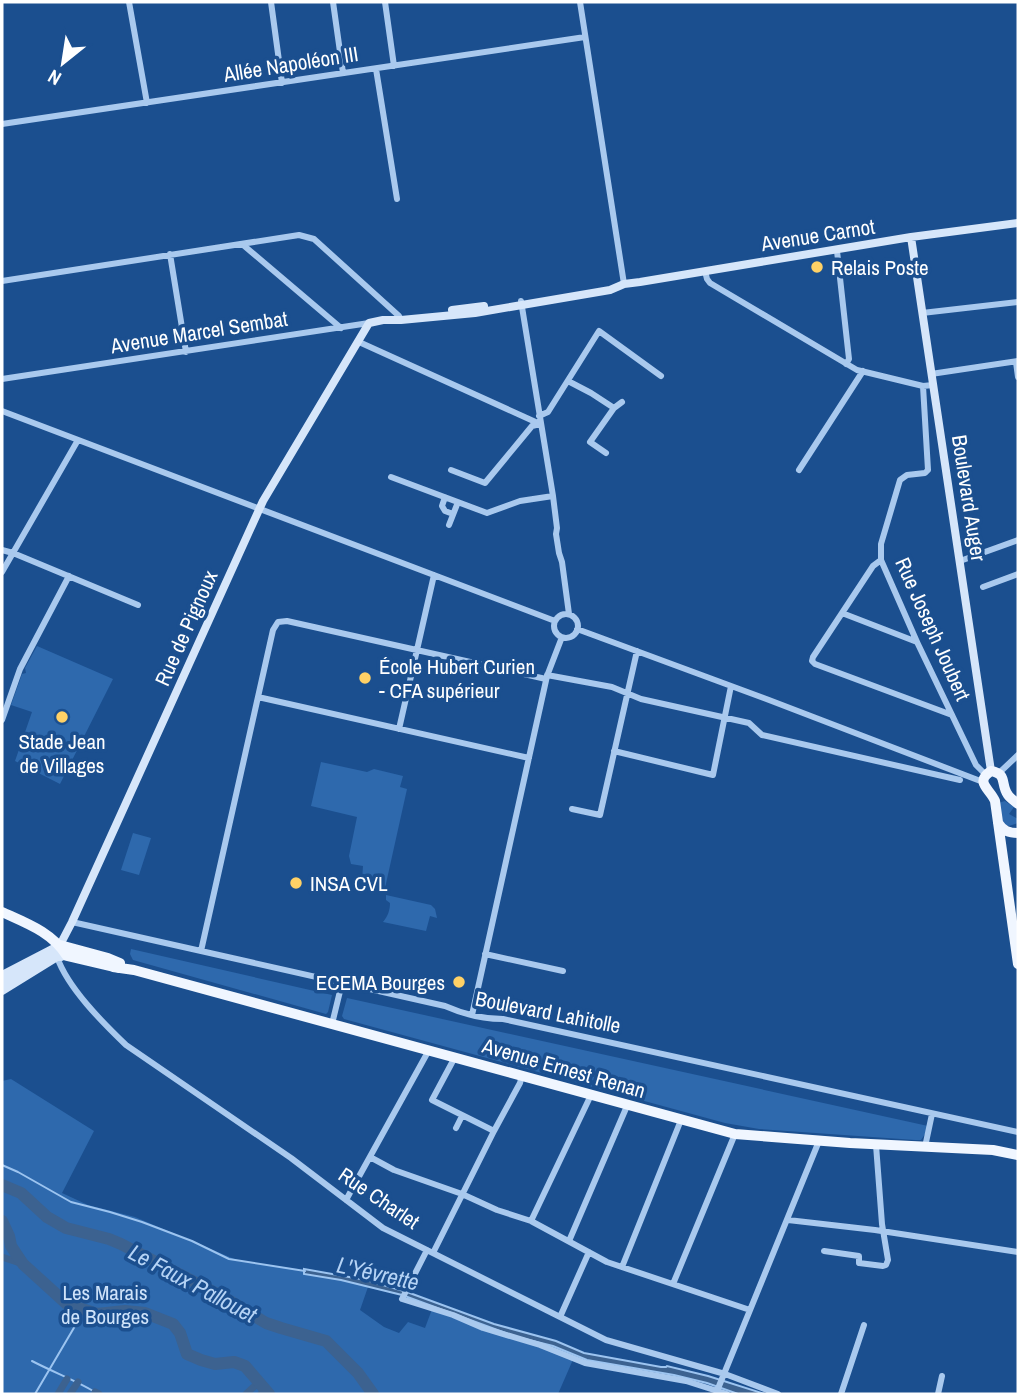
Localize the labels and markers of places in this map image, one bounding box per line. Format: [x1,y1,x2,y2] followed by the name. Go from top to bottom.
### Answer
[831,253,929,282] place label: Relais Poste
[809,259,825,275] marker: Relais Poste
[379,652,535,705] place label: École Hubert Curien - CFA supérieur
[357,670,373,686] marker: École Hubert Curien - CFA supérieur
[54,709,70,725] marker: Stade Jean de Villages
[18,727,106,780] place label: Stade Jean de Villages
[310,869,388,898] place label: INSA CVL
[288,875,304,891] marker: INSA CVL
[316,968,445,997] place label: ECEMA Bourges
[451,974,467,990] marker: ECEMA Bourges

